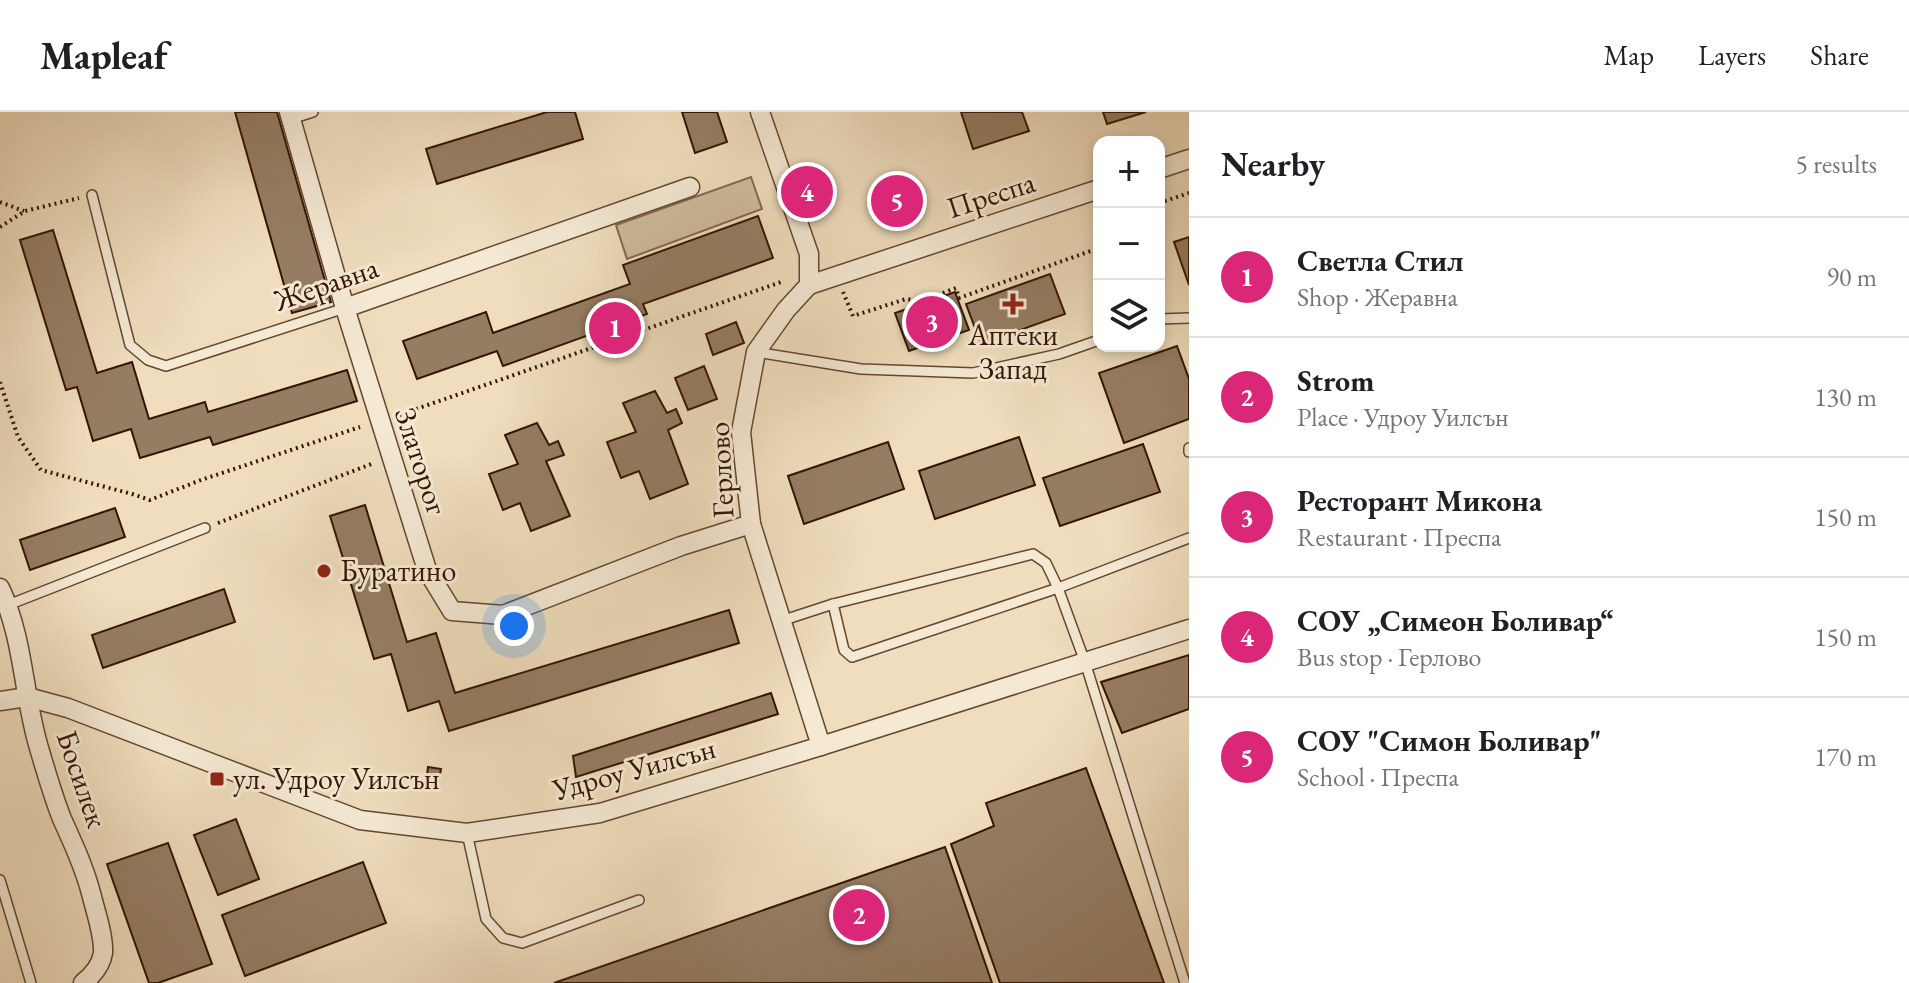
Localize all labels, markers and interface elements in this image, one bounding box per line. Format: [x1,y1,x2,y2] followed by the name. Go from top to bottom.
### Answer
[40,31,167,80] text: Mapleaf
[1604,37,1654,73] text: Map
[1698,37,1766,73] text: Layers
[1810,37,1869,73] text: Share
[1093,136,1165,352] map controls
[1093,136,1165,208] button: +
[1221,142,1325,186] text: Nearby
[1796,147,1877,181] text: 5 results
[781,162,833,222] pin: 4
[942,162,1040,227] street label: Преспа
[871,171,923,231] pin: 5
[1093,208,1165,280] button: −
[1297,241,1464,280] text: Светла Стил
[268,248,383,320] street label: Жеравна
[1240,260,1254,294] text: 1
[1827,260,1877,294] text: 90 m
[1093,280,1165,352] button: layers
[1297,280,1458,314] text: Shop · Жеравна
[906,292,958,352] pin: 3
[1004,295,1022,313] marker: Аптеки Запад
[589,298,641,358] pin: 1
[967,315,1058,388] place label: Аптеки Запад
[1297,361,1374,400] text: Strom
[1240,380,1254,414] text: 2
[1814,380,1877,414] text: 130 m
[1297,400,1508,434] text: Place · Удроу Уилсън
[386,403,457,519] street label: Златорог
[699,421,742,519] street label: Герлово
[1297,481,1542,520] text: Ресторант Микона
[1240,500,1254,534] text: 3
[1814,500,1877,534] text: 150 m
[1297,520,1501,554] text: Restaurant · Преспа
[340,551,456,590] place label: Буратино
[315,562,333,580] marker: Буратино
[1297,601,1614,640] text: СОУ „Симеон Боливар“
[494,606,534,646] your location
[1240,620,1254,654] text: 4
[1814,620,1877,654] text: 150 m
[1297,640,1481,674] text: Bus stop · Герлово
[1297,721,1601,760] text: СОУ "Симон Боливар"
[48,725,117,833] street label: Босилек
[547,728,720,809] street label: Удроу Уилсън
[1240,740,1254,774] text: 5
[1814,740,1877,774] text: 170 m
[233,759,440,798] place label: ул. Удроу Уилсън
[1297,760,1459,794] text: School · Преспа
[208,770,226,788] marker: ул. Удроу Уилсън
[833,885,885,945] pin: 2

